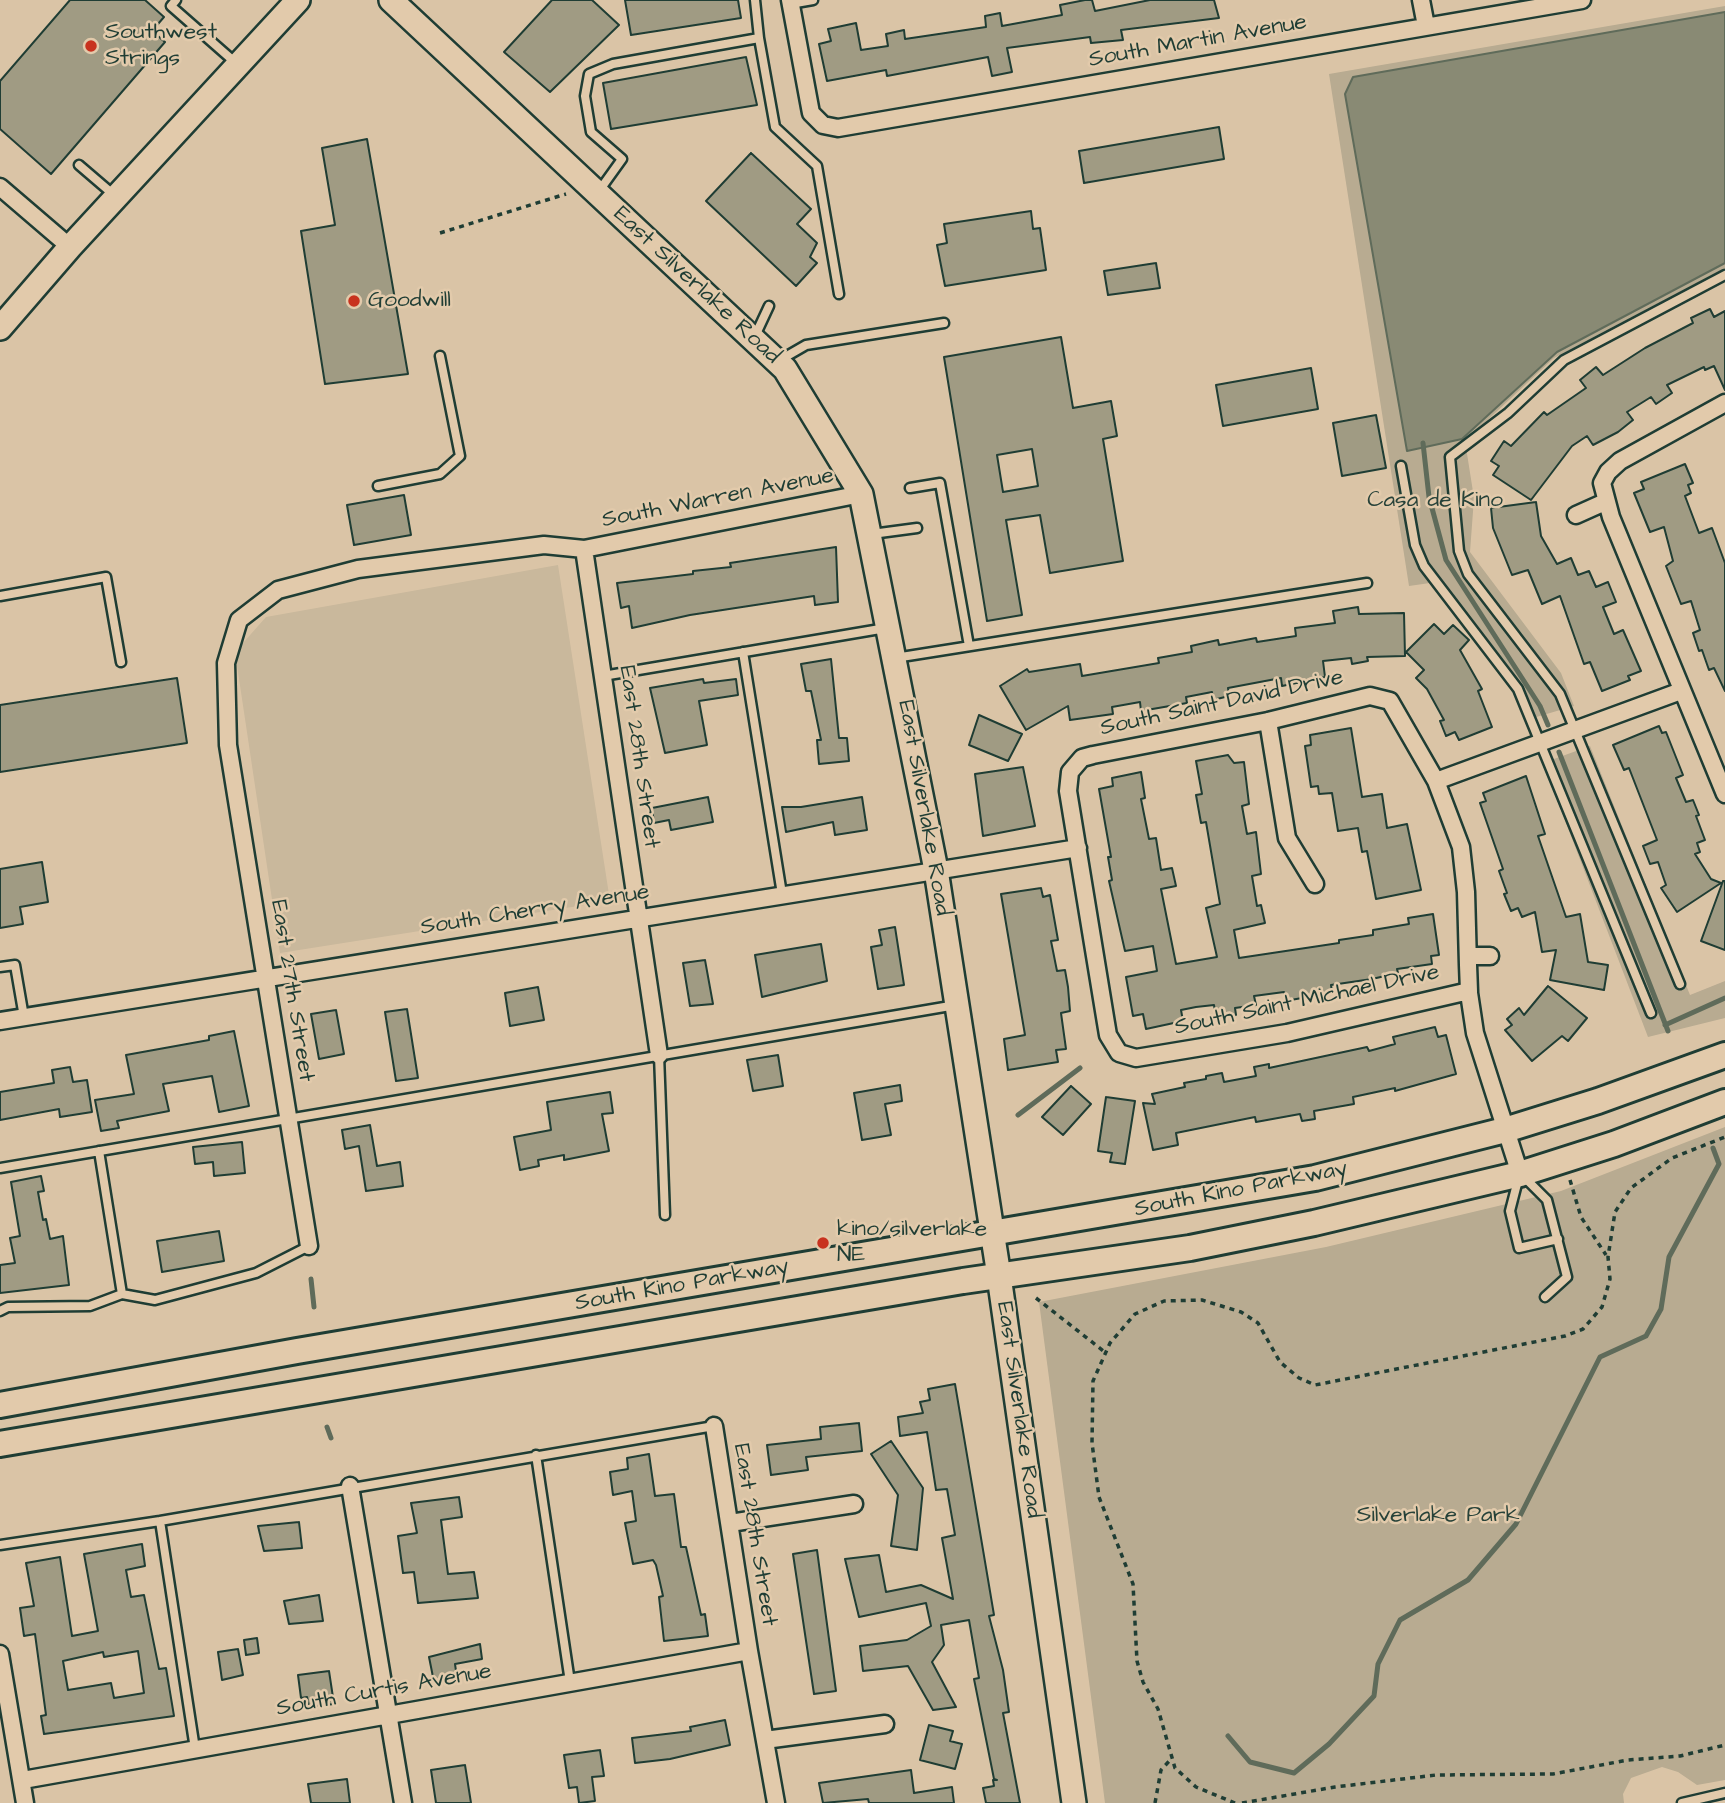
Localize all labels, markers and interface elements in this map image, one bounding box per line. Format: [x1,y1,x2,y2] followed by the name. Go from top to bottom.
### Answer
[1087,9,1309,75] street label: South Martin Avenue
[105,19,217,73] place label: Southwest Strings
[83,38,99,54] marker: Southwest Strings
[607,201,785,371] street label: East Silverlake Road
[368,287,451,315] place label: Goodwill
[346,293,362,309] marker: Goodwill
[600,463,836,535] street label: South Warren Avenue
[1367,487,1503,515] park label: Casa de Kino
[612,664,664,850] street label: East 28th Street
[1098,665,1346,743] street label: South Saint David Drive
[890,698,956,918] street label: East Silverlake Road
[419,879,651,943] street label: South Cherry Avenue
[263,898,319,1084] street label: East 27th Street
[1172,959,1442,1043] street label: South Saint Michael Drive
[1132,1156,1350,1224] street label: South Kino Parkway
[837,1216,987,1270] place label: kino/silverlake NE
[815,1235,831,1251] marker: kino/silverlake NE
[573,1254,791,1318] street label: South Kino Parkway
[989,1300,1047,1520] street label: East Silverlake Road
[726,1442,782,1628] street label: East 28th Street
[1356,1502,1520,1530] park label: Silverlake Park
[274,1658,494,1724] street label: South Curtis Avenue

